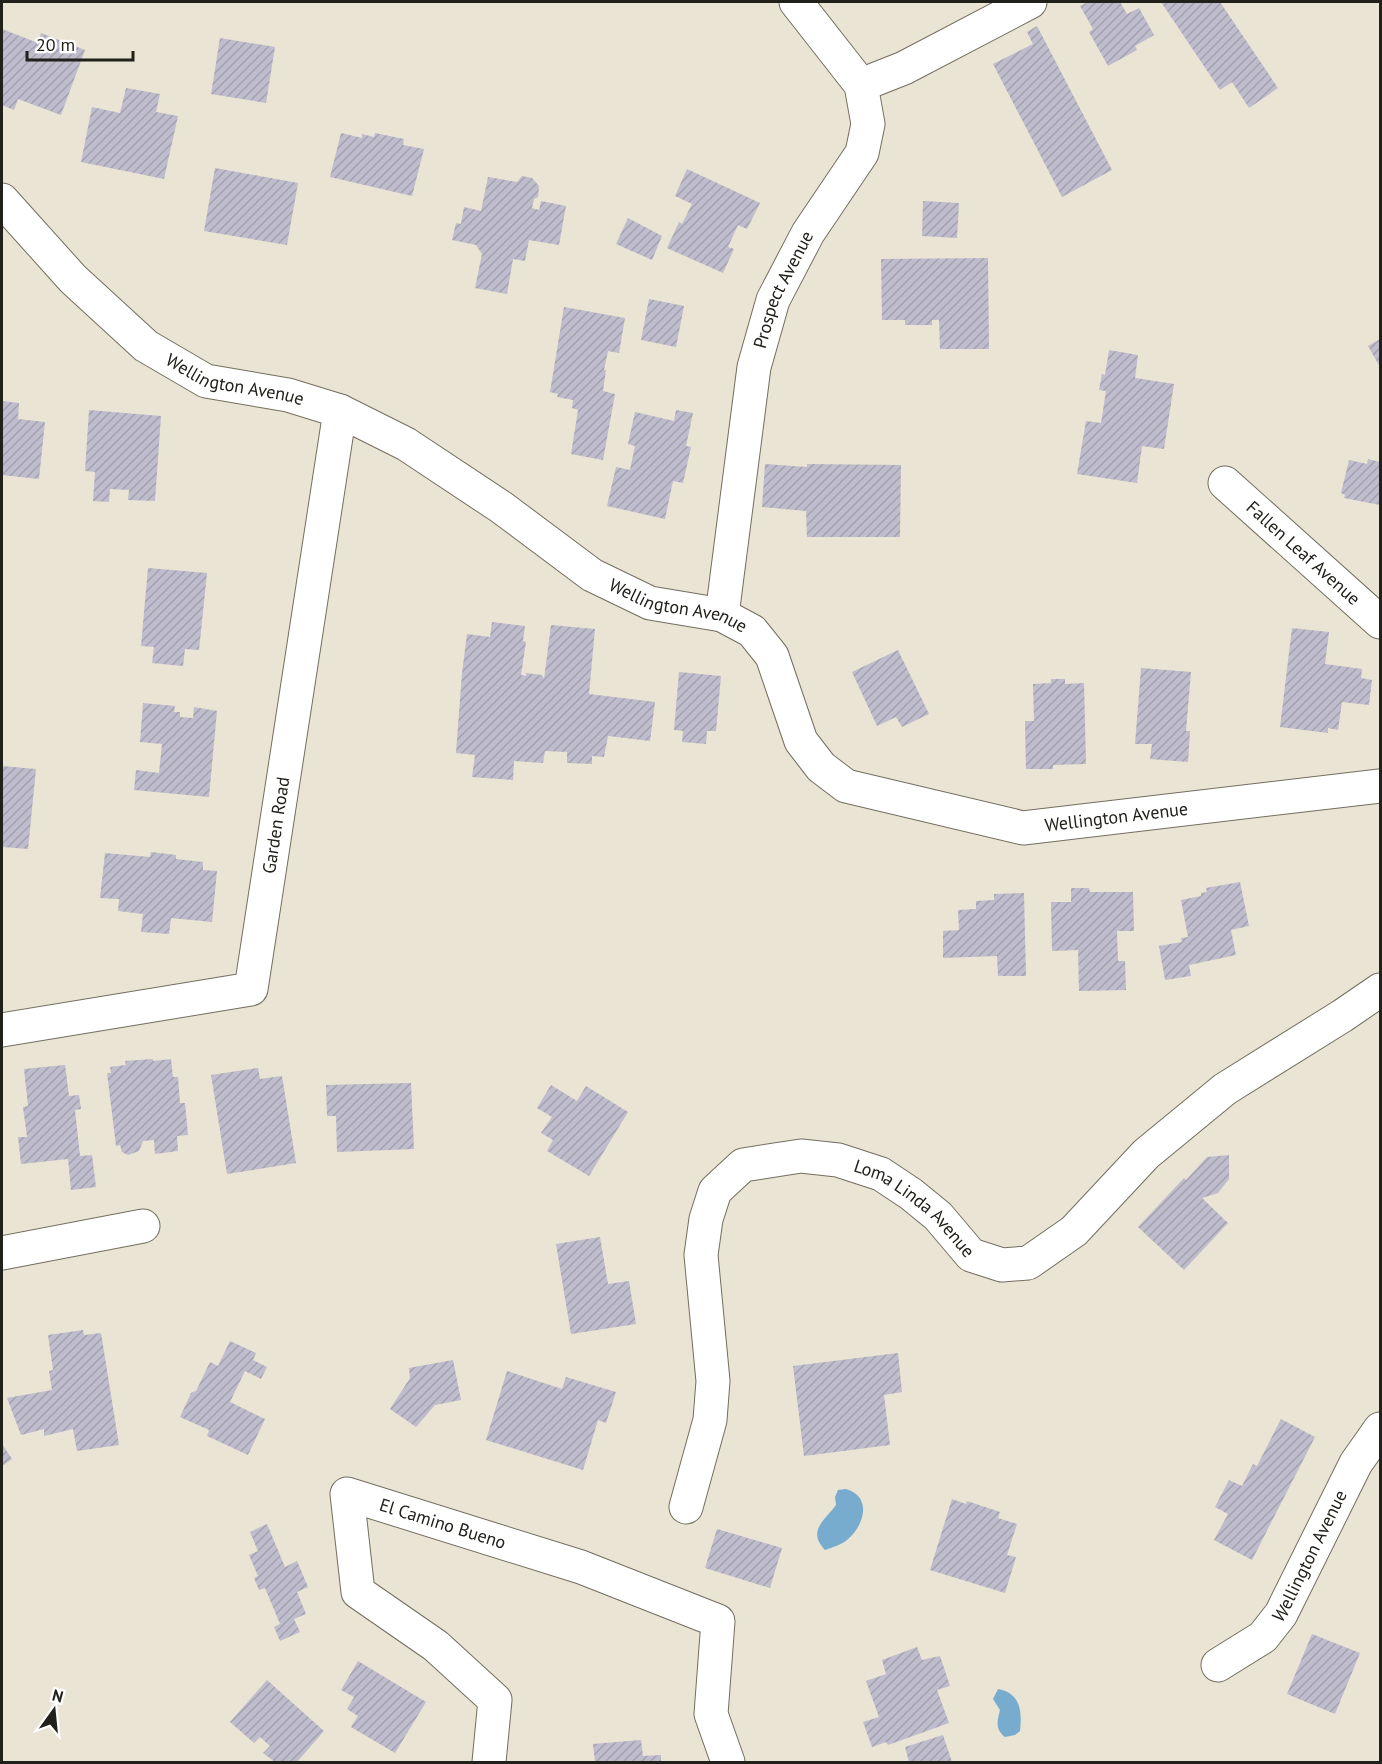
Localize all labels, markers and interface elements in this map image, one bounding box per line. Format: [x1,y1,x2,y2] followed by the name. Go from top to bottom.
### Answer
[27,24,134,62] scale bar
[36,33,75,56] text: 20 m
[748,227,818,351] street label: Prospect Avenue
[162,348,307,410] street label: Wellington Avenue
[1242,496,1365,610] street label: Fallen Leaf Avenue
[605,573,751,637] street label: Wellington Avenue
[257,775,295,875] street label: Garden Road
[1043,797,1189,836] street label: Wellington Avenue
[851,1154,980,1262] street label: Loma Linda Avenue
[1267,1486,1352,1627] street label: Wellington Avenue
[377,1493,509,1554] street label: El Camino Bueno
[24,1680,84,1740] north arrow
[50,1684,66,1707] text: N

